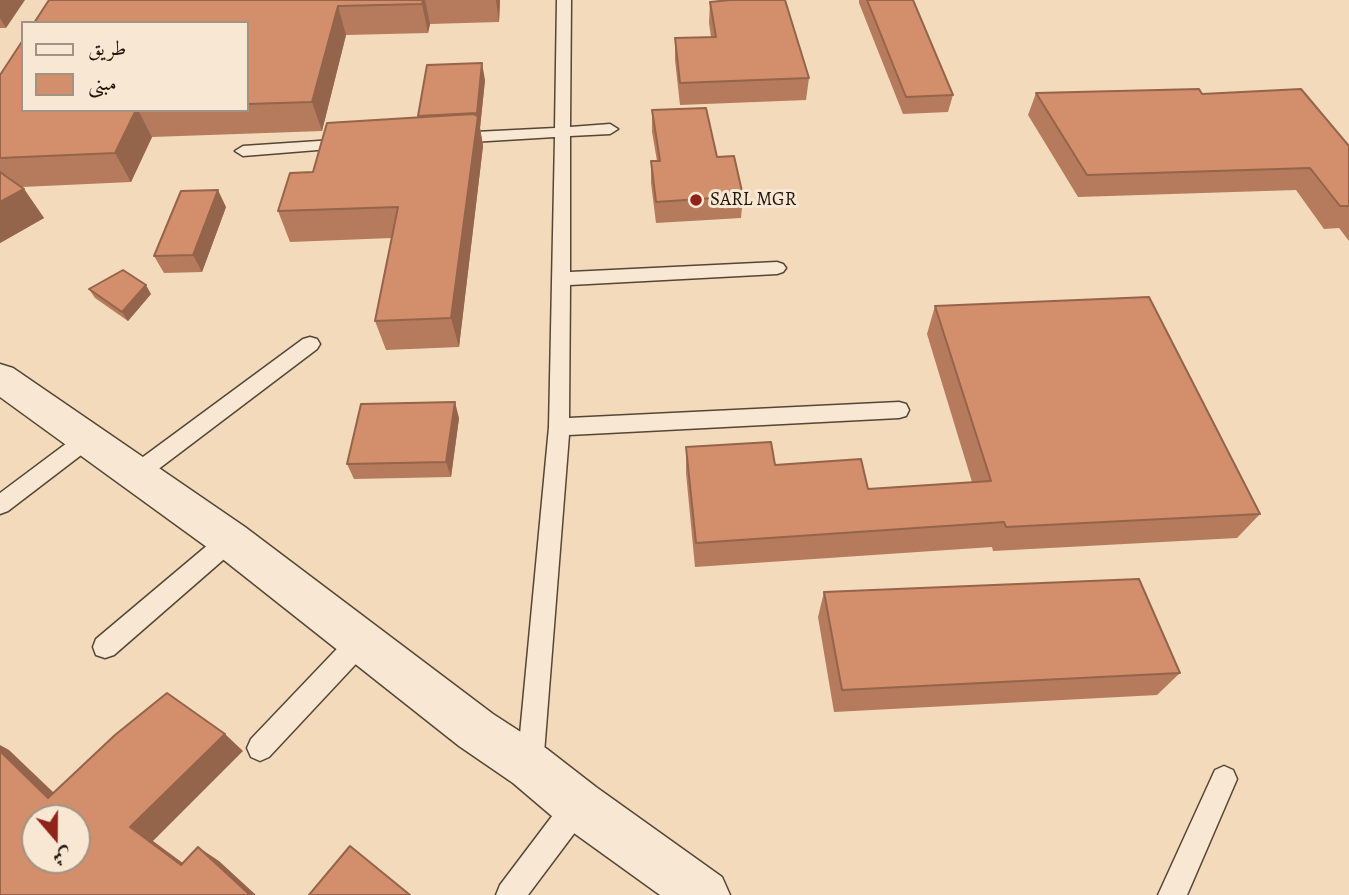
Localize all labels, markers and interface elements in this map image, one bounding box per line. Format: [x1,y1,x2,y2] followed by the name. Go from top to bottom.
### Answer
[21,21,248,112] legend
[88,34,126,62] text: طريق
[88,69,117,97] text: مبنى
[710,189,796,211] place label: SARL MGR
[688,192,704,208] marker: SARL MGR
[21,804,91,874] north arrow
[49,841,76,872] text: ش

